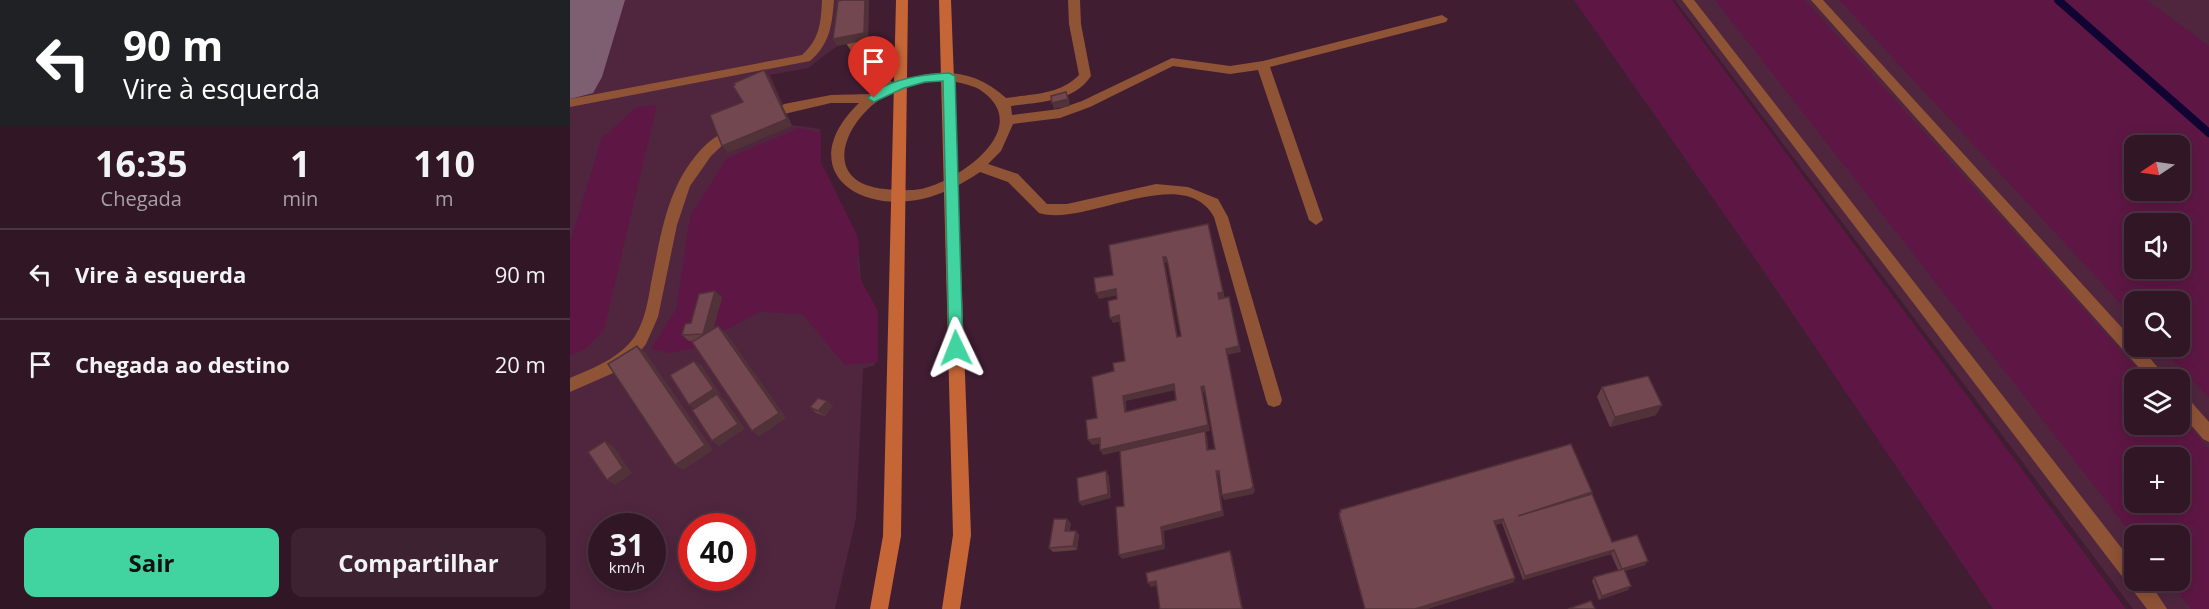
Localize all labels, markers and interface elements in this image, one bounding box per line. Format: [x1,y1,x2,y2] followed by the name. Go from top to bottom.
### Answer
[123,16,223,73] text: 90 m
[24,24,102,102] icon: left
[848,36,899,98] pin
[857,45,890,78] icon: arrive
[123,70,320,107] text: Vire à esquerda
[2124,135,2190,201] north arrow
[2124,135,2190,591] map controls
[95,139,188,188] text: 16:35
[290,139,311,188] text: 1
[413,139,475,188] text: 110
[101,185,182,212] text: Chegada
[282,185,318,212] text: min
[435,185,453,212] text: m
[2124,213,2190,279] button: sound
[24,258,57,291] icon: left
[75,259,246,289] text: Vire à esquerda
[495,259,546,289] text: 90 m
[2124,291,2190,357] button: search
[924,316,988,380] position arrow
[24,348,57,381] icon: arrive
[75,349,290,379] text: Chegada ao destino
[495,349,546,379] text: 20 m
[2124,369,2190,435] button: layers
[2124,447,2190,513] button: +
[678,513,756,591] speed limit sign: 40
[610,524,644,565] text: 31
[2124,525,2190,591] button: −
[24,528,279,597] button: Sair
[291,528,546,597] button: Compartilhar
[609,557,645,577] text: km/h

